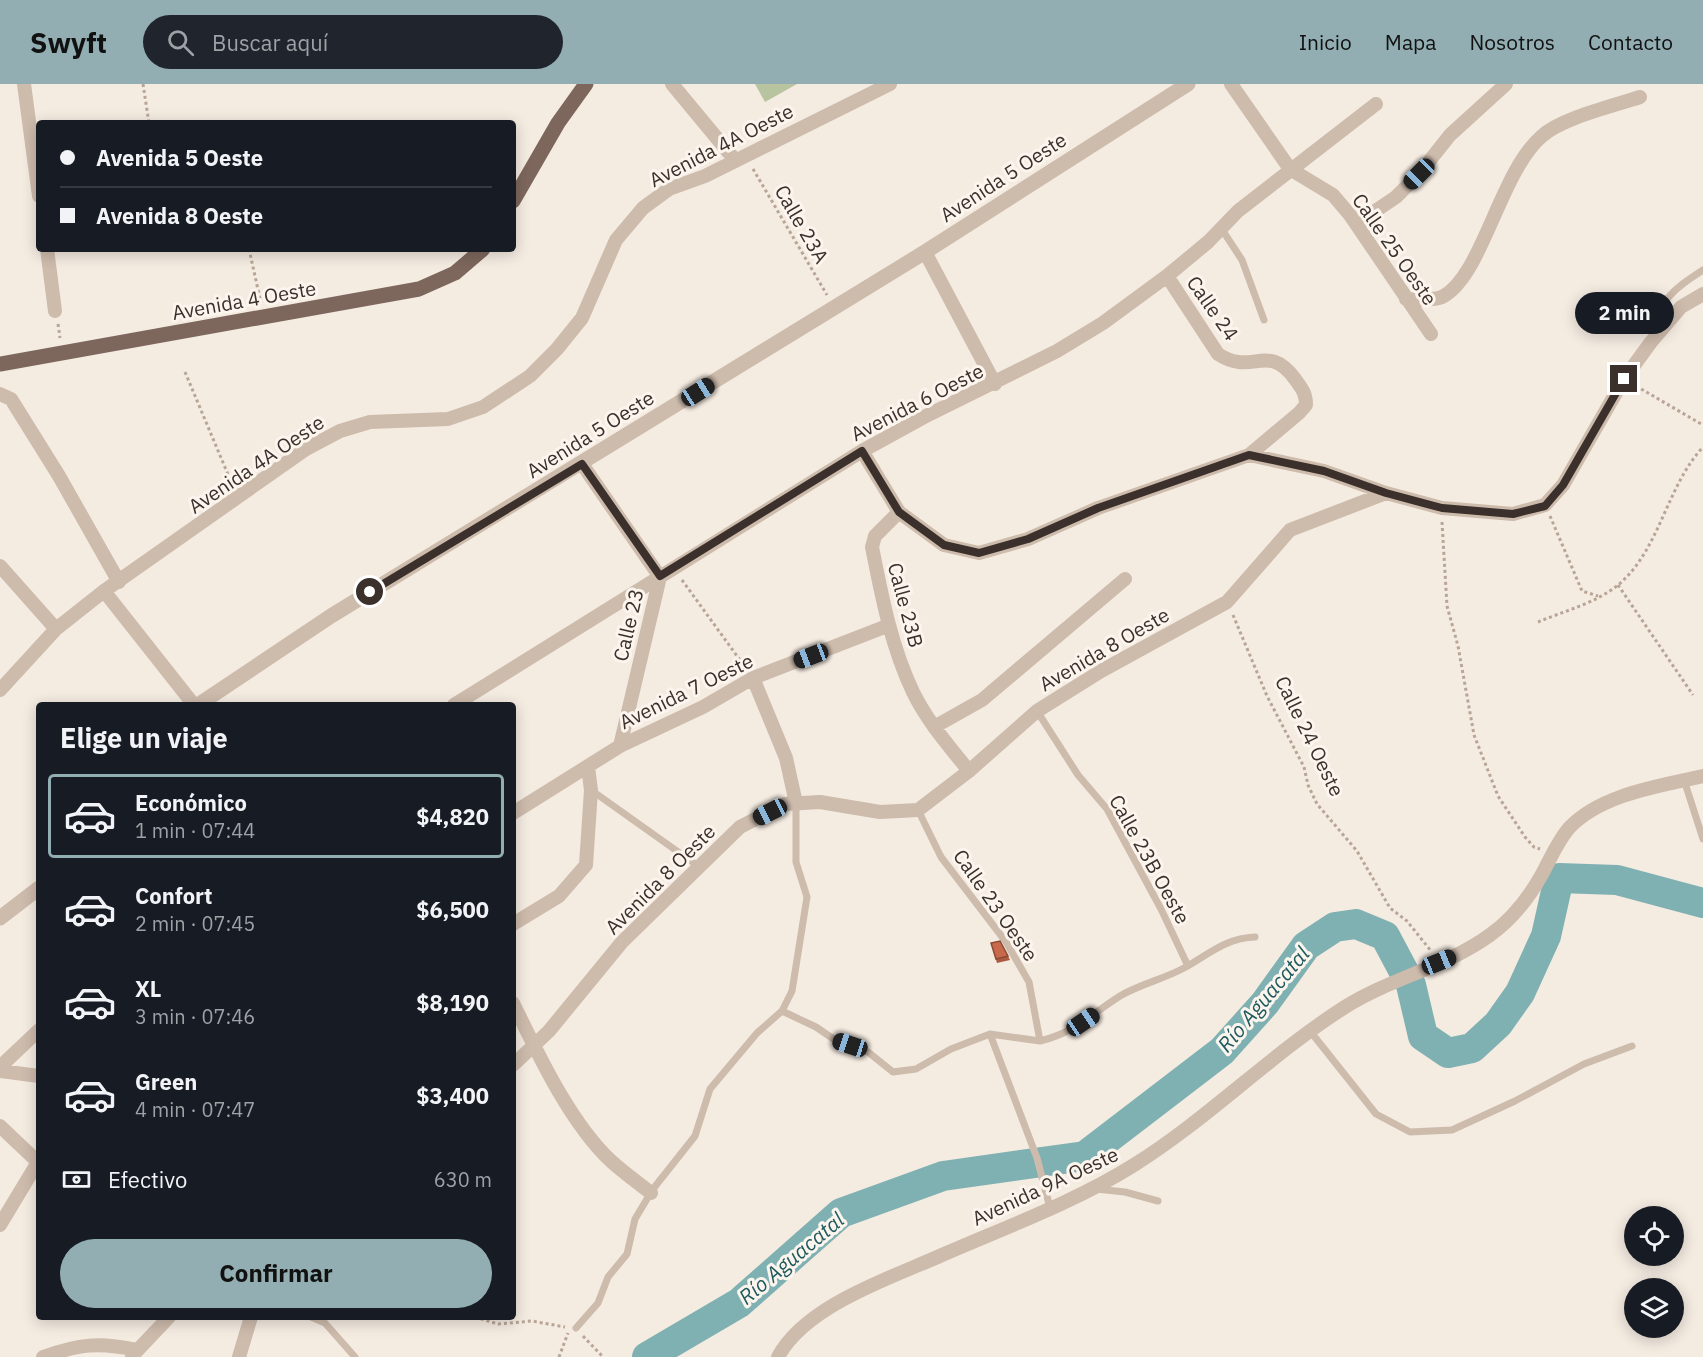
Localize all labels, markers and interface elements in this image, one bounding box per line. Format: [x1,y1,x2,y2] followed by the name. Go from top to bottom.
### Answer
[143,15,563,69] search box
[30,24,107,61] text: Swyft
[164,26,197,59] icon: search
[212,28,328,57] text: Buscar aquí
[1299,28,1352,56] text: Inicio
[1385,28,1437,56] text: Mapa
[1470,28,1555,56] text: Nosotros
[1588,28,1673,56] text: Contacto
[644,97,798,193] street label: Avenida 4A Oeste
[934,126,1072,228] street label: Avenida 5 Oeste
[96,143,263,172] text: Avenida 5 Oeste
[1400,155,1438,193] car
[769,180,835,268] street label: Calle 23A
[1346,188,1444,310] street label: Calle 25 Oeste
[96,201,263,230] text: Avenida 8 Oeste
[1181,270,1245,346] street label: Calle 24
[170,274,318,326] street label: Avenida 4 Oeste
[1574,292,1674,334] callout: 2 min
[1598,299,1651,326] text: 2 min
[846,357,988,447] street label: Avenida 6 Oeste
[1610,365,1637,392] route end
[678,375,718,409] car
[521,384,659,484] street label: Avenida 5 Oeste
[183,408,329,520] street label: Avenida 4A Oeste
[882,560,930,650] street label: Calle 23B
[356,578,383,605] route start
[607,586,649,664] street label: Calle 23
[1034,601,1174,697] street label: Avenida 8 Oeste
[791,641,831,671] car
[615,647,757,735] street label: Avenida 7 Oeste
[1269,671,1351,801] street label: Calle 24 Oeste
[60,720,228,755] text: Elige un viaje
[135,788,247,817] text: Económico
[63,789,117,843] icon: car
[1103,789,1197,929] street label: Calle 23B Oeste
[750,796,790,828] car
[416,802,489,831] text: $4,820
[135,817,255,844] text: 1 min · 07:44
[599,818,721,940] street label: Avenida 8 Oeste
[947,844,1045,966] street label: Calle 23 Oeste
[135,881,213,910] text: Confort
[63,882,117,936] icon: car
[416,895,489,924] text: $6,500
[135,910,255,937] text: 2 min · 07:45
[1211,940,1316,1058] water label: Río Aguacatal
[1419,947,1459,977] car
[135,974,161,1003] text: XL
[63,975,117,1029] icon: car
[416,988,489,1017] text: $8,190
[135,1003,255,1030] text: 3 min · 07:46
[1063,1004,1103,1040] car
[830,1031,870,1059] car
[135,1067,197,1096] text: Green
[63,1068,117,1122] icon: car
[416,1081,489,1110] text: $3,400
[135,1096,255,1123] text: 4 min · 07:47
[967,1140,1123,1232] street label: Avenida 9A Oeste
[60,1163,93,1196] icon: cash
[108,1165,187,1194] text: Efectivo
[434,1166,492,1193] text: 630 m
[732,1205,850,1310] water label: Río Aguacatal
[1624,1206,1684,1338] map controls
[1624,1206,1684,1266] button: locate
[60,1239,492,1308] button: Confirmar
[1624,1278,1684,1338] button: layers

